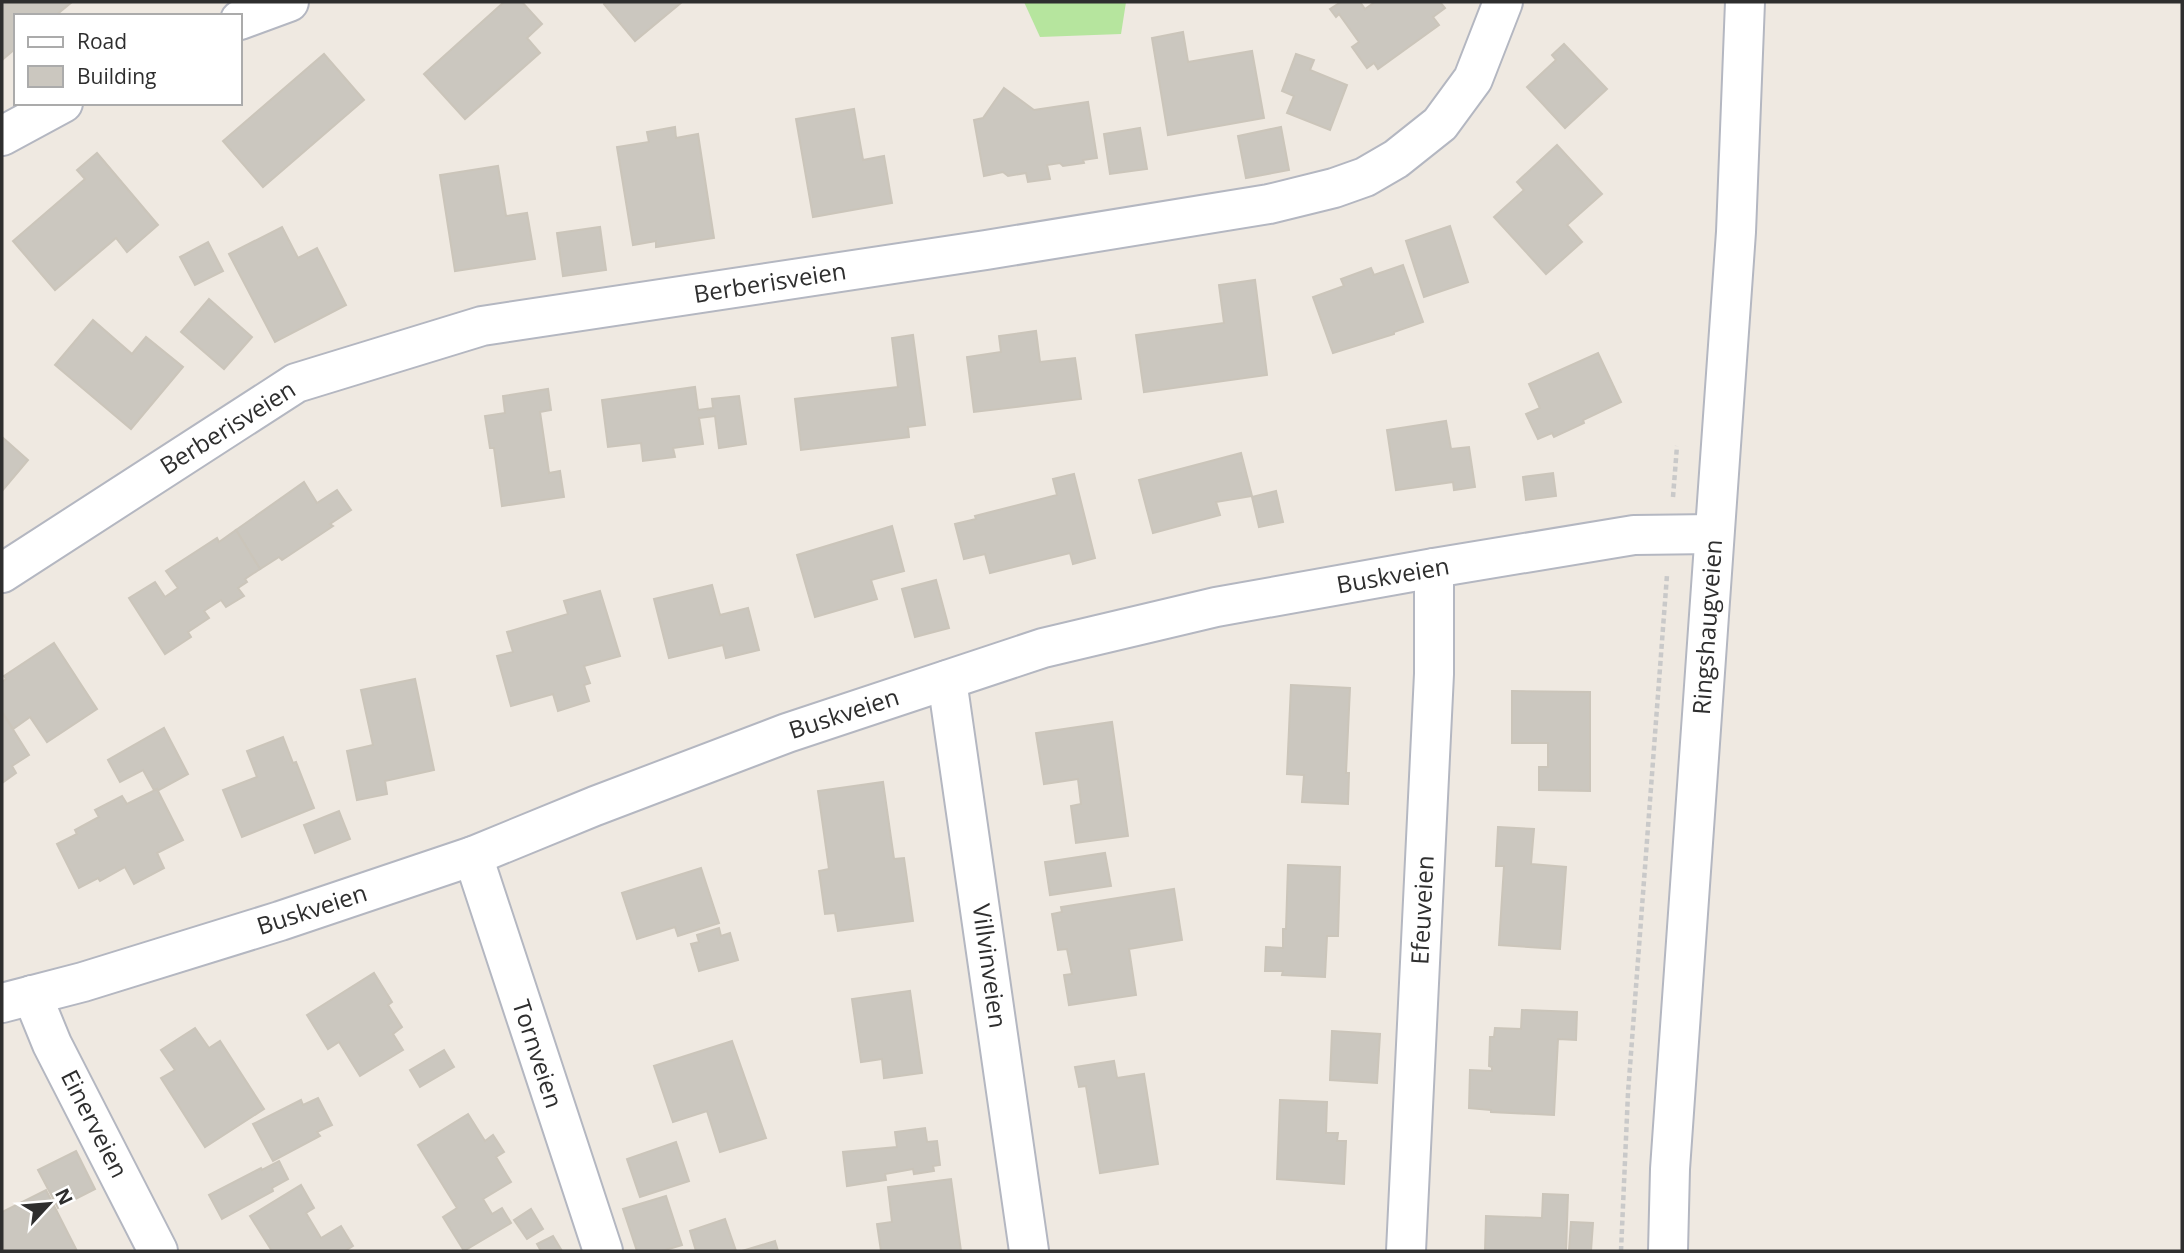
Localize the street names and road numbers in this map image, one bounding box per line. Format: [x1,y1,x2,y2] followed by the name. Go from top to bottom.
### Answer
[691,253,848,310] street label: Berberisveien
[153,372,301,482] street label: Berberisveien
[1684,538,1729,716] street label: Ringshaugveien
[1334,548,1452,601] street label: Buskveien
[784,679,903,746] street label: Buskveien
[1402,854,1441,965] street label: Efeuveien
[252,875,371,942] street label: Buskveien
[965,902,1016,1030] street label: Villvinveien
[505,995,571,1112] street label: Tornveien
[54,1064,137,1183] street label: Einerveien

